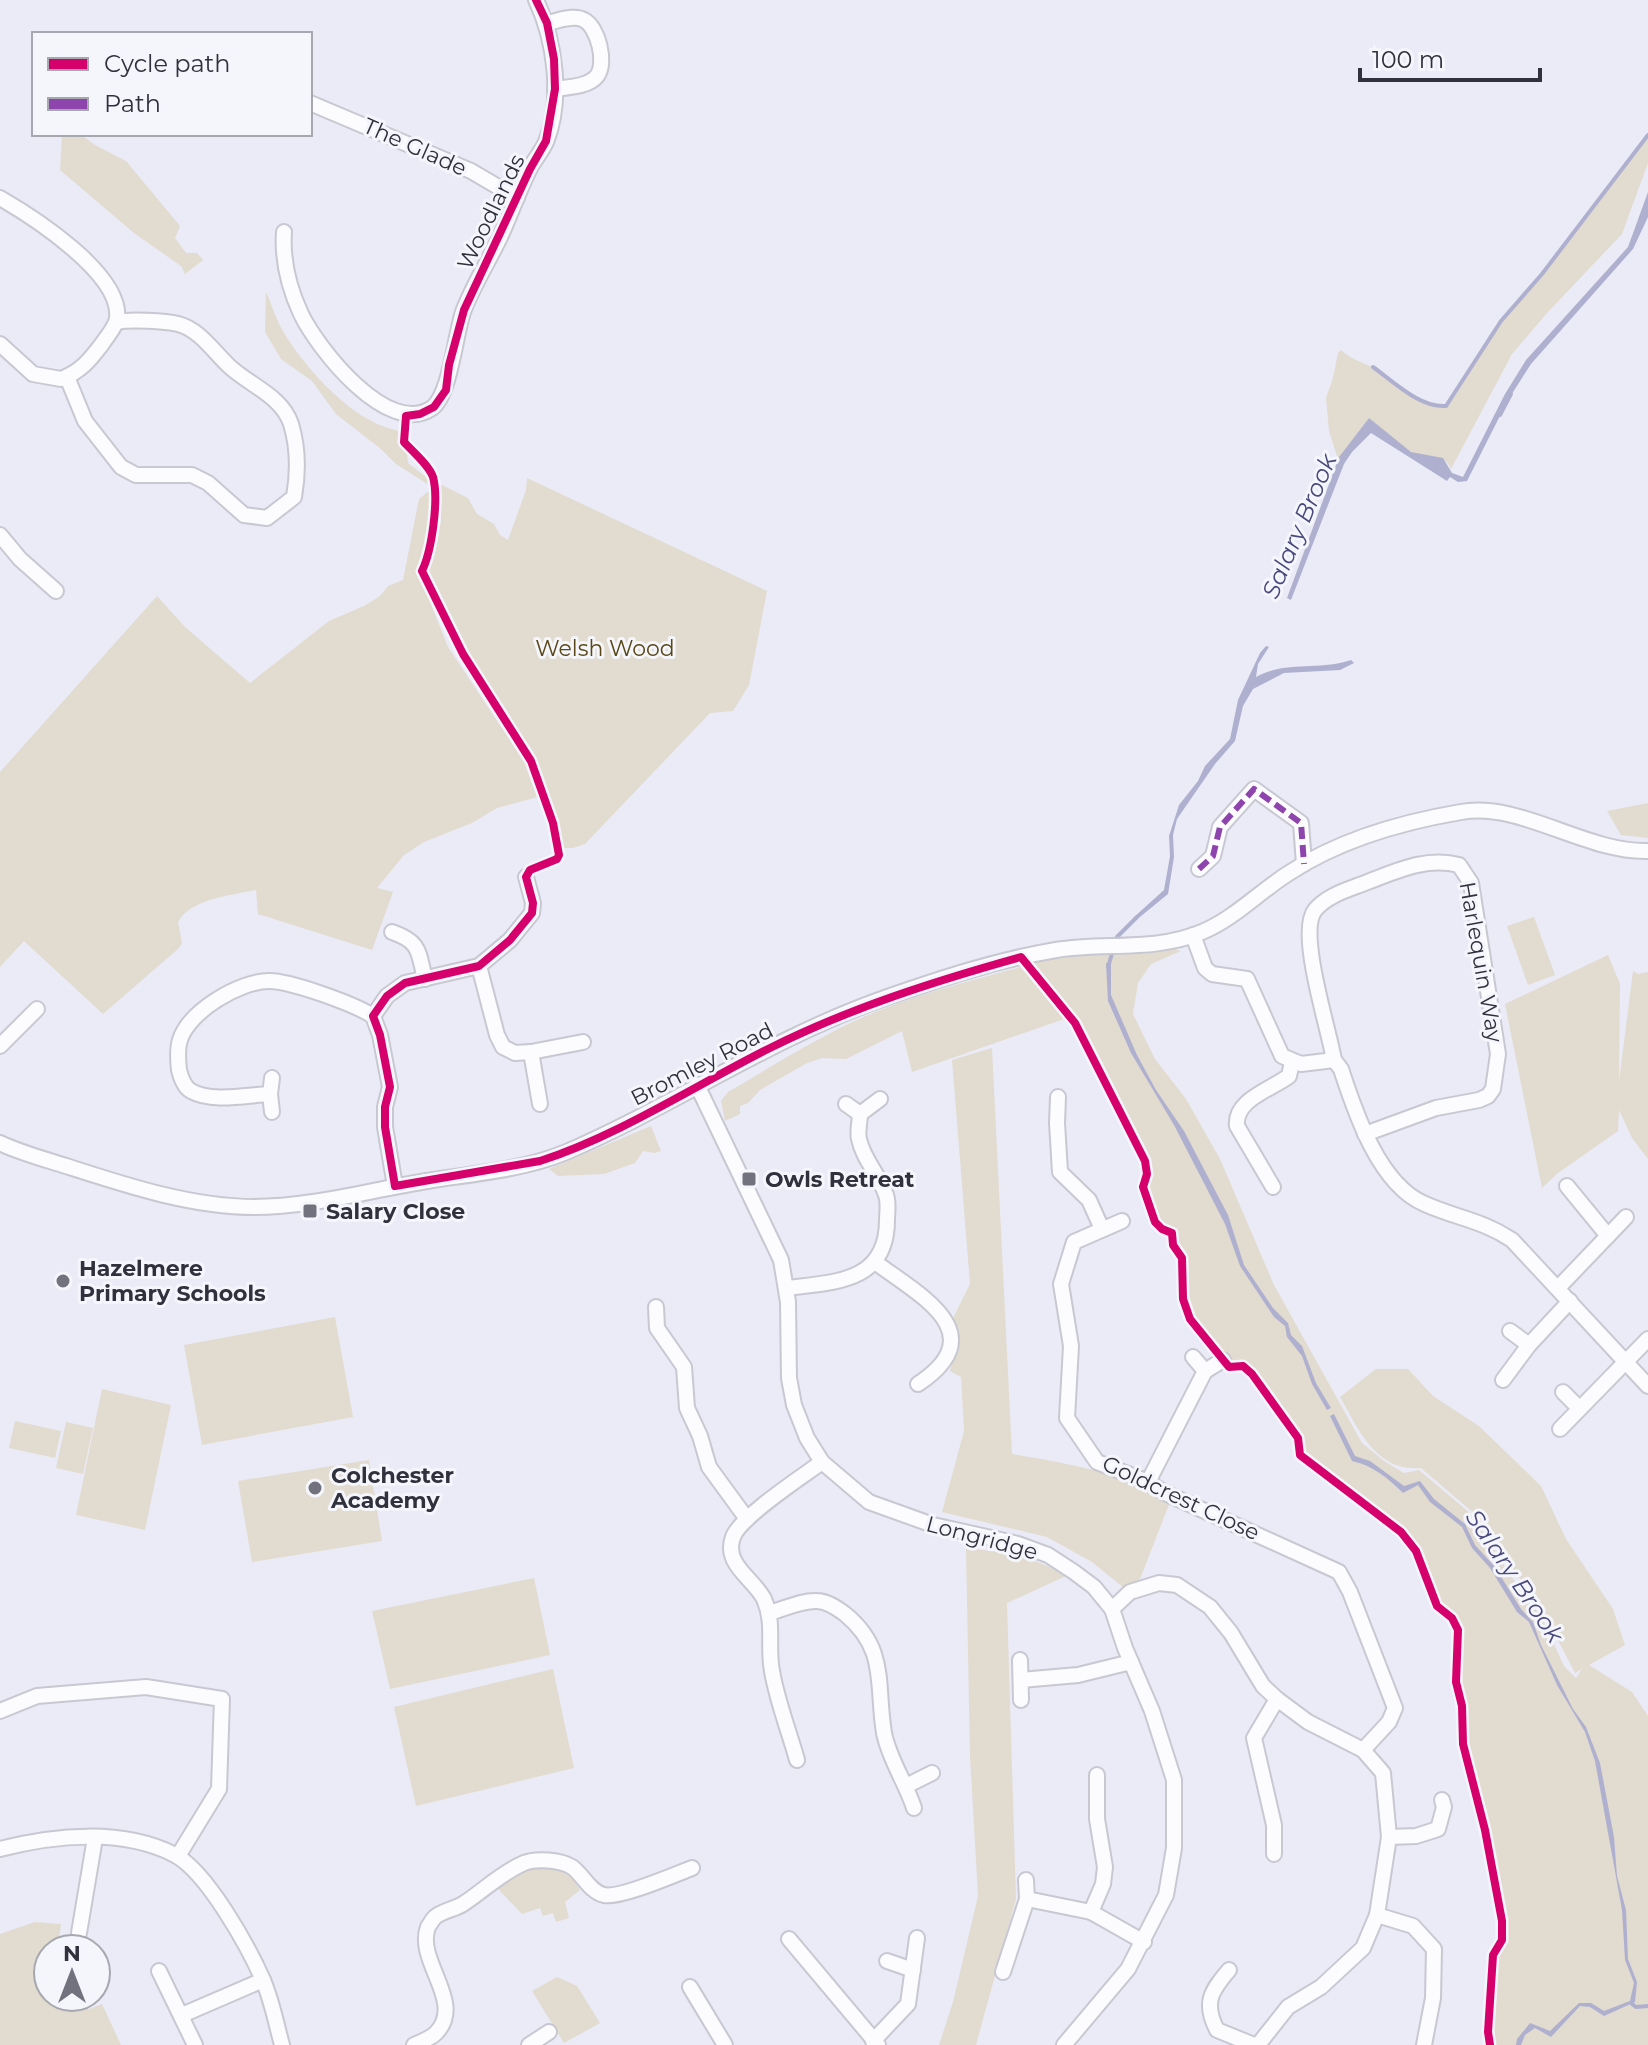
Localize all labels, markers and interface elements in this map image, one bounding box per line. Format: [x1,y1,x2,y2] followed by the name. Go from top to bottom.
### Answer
[32,32,312,136] legend
[1360,32,1540,82] scale bar
[1372,45,1444,74] text: 100 m
[104,49,231,78] text: Cycle path
[104,89,161,118] text: Path
[359,112,471,182] street label: The Glade
[451,150,531,274] street label: Woodlands
[1256,448,1343,603] water label: Salary Brook
[535,635,675,662] park label: Welsh Wood
[1454,880,1508,1045] street label: Harlequin Way
[626,1016,778,1112] street label: Bromley Road
[765,1166,915,1193] place label: Owls Retreat
[740,1170,758,1188] marker: Owls Retreat
[326,1198,465,1225] place label: Salary Close
[301,1202,319,1220] marker: Salary Close
[79,1255,266,1307] place label: Hazelmere Primary Schools
[54,1272,72,1290] marker: Hazelmere Primary Schools
[1098,1450,1264,1546] street label: Goldcrest Close
[330,1462,454,1514] place label: Colchester Academy
[306,1479,324,1497] marker: Colchester Academy
[1460,1504,1571,1650] water label: Salary Brook
[923,1510,1041,1566] street label: Longridge
[32,1933,112,2013] north arrow
[63,1940,81,1967] text: N

